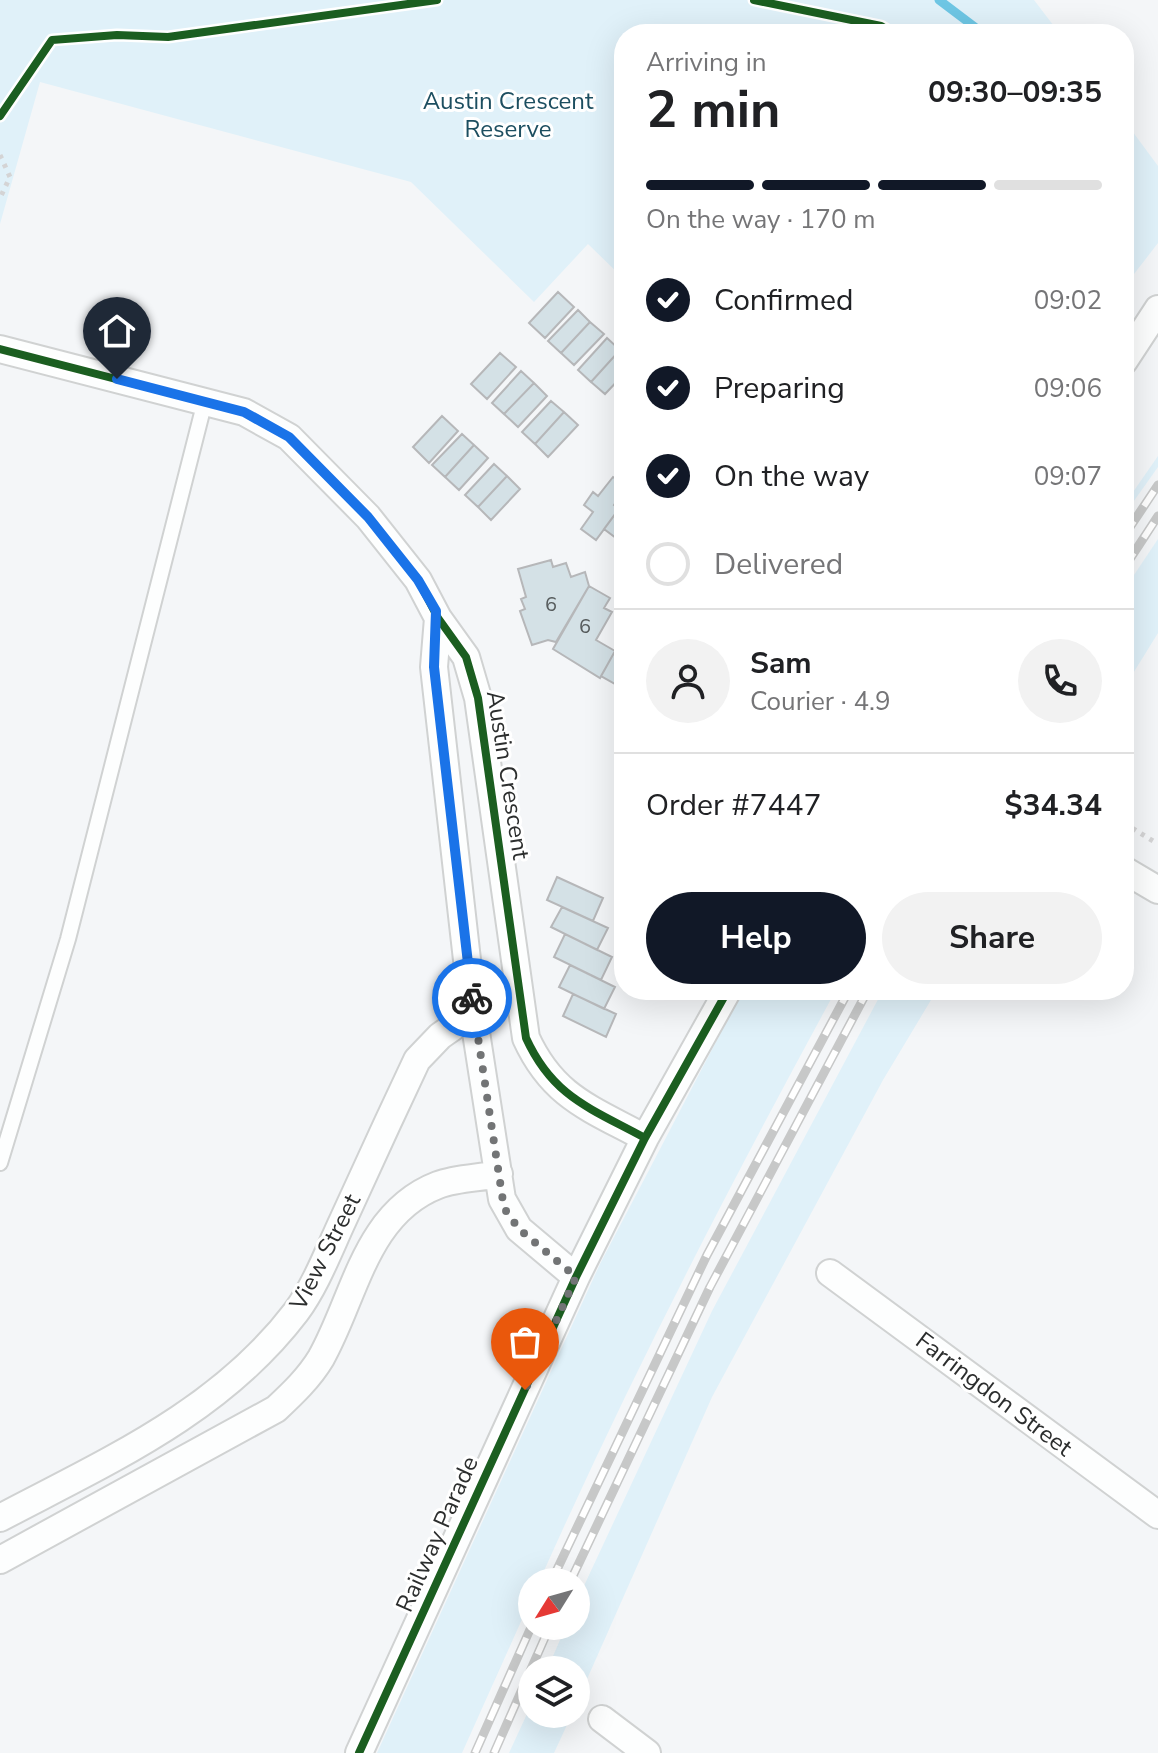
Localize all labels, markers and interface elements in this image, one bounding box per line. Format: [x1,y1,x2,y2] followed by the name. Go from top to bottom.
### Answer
[646,45,767,80] text: Arriving in
[928,72,1102,113] text: 09:30–09:35
[646,74,781,145] text: 2 min
[423,85,594,145] park label: Austin Crescent Reserve
[646,202,875,237] text: On the way · 170 m
[646,278,690,322] icon: check
[714,280,854,321] text: Confirmed
[1034,283,1102,318] text: 09:02
[83,297,151,379] pin
[95,309,139,353] icon: home
[646,366,690,410] icon: check
[714,368,845,409] text: Preparing
[1034,371,1102,406] text: 09:06
[646,454,690,498] icon: check
[714,456,869,497] text: On the way
[1034,459,1102,494] text: 09:07
[714,544,843,585] text: Delivered
[545,591,557,618] house number: 6
[579,613,591,640] house number: 6
[646,639,730,723] button: person
[1018,639,1102,723] button: phone
[750,643,812,684] text: Sam
[750,684,891,719] text: Courier · 4.9
[479,688,537,862] street label: Austin Crescent
[646,785,821,826] text: Order #7447
[1005,785,1102,826] text: $34.34
[646,892,866,984] button: Help
[882,892,1102,984] button: Share
[432,958,512,1038] courier
[450,976,494,1020] icon: bike
[282,1188,368,1317] street label: View Street
[491,1308,559,1390] pin
[503,1320,547,1364] icon: bag
[909,1325,1079,1464] street label: Farringdon Street
[388,1451,486,1617] street label: Railway Parade
[518,1568,590,1640] north arrow
[518,1568,590,1728] map controls
[518,1656,590,1728] button: layers

